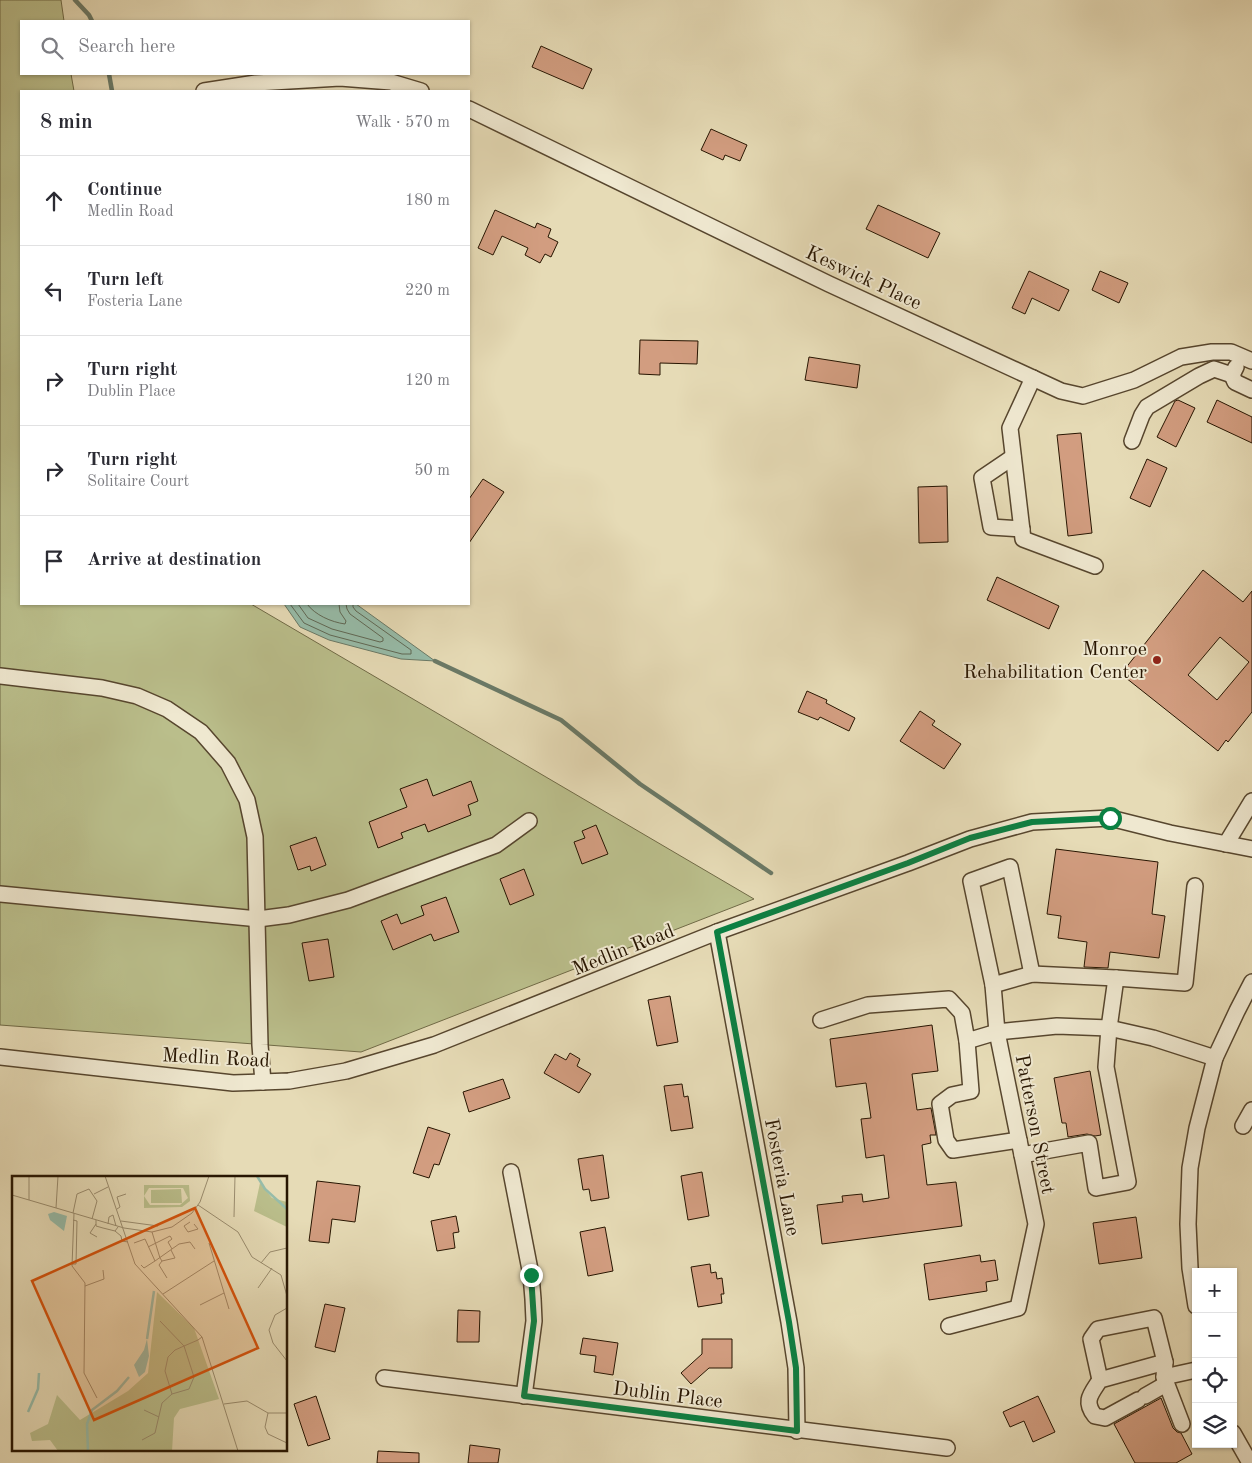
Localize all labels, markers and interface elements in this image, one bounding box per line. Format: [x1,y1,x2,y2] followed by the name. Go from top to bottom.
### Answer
[20,20,470,75] search box
[38,34,66,62] icon: search
[78,38,175,57] text: Search here
[40,112,93,133] text: 8 min
[355,115,450,131] text: Walk · 570 m
[87,181,162,200] text: Continue
[40,187,68,215] icon: ahead
[405,193,450,209] text: 180 m
[87,204,174,220] text: Medlin Road
[802,243,924,314] street label: Keswick Place
[87,271,164,290] text: Turn left
[40,277,68,305] icon: left
[405,283,450,299] text: 220 m
[87,294,182,310] text: Fosteria Lane
[87,361,177,380] text: Turn right
[40,367,68,395] icon: right
[405,373,450,389] text: 120 m
[87,384,175,400] text: Dublin Place
[87,451,177,470] text: Turn right
[40,457,68,485] icon: right
[414,463,450,479] text: 50 m
[87,474,189,490] text: Solitaire Court
[40,547,68,575] icon: arrive
[87,551,261,570] text: Arrive at destination
[963,640,1147,683] place label: Monroe Rehabilitation Center
[1151,654,1163,666] marker: Monroe Rehabilitation Center
[1099,807,1122,830] route start
[570,921,678,980] street label: Medlin Road
[161,1046,270,1072] street label: Medlin Road
[1011,1053,1057,1196] street label: Patterson Street
[760,1117,802,1238] street label: Fosteria Lane
[12,1176,288,1450] inset map
[520,1264,543,1287] route end
[1192,1268,1237,1448] map controls
[1192,1268,1237,1313] button: +
[1192,1313,1237,1358] button: −
[1192,1358,1237,1403] button: locate
[612,1379,724,1413] street label: Dublin Place
[1192,1403,1237,1448] button: layers

